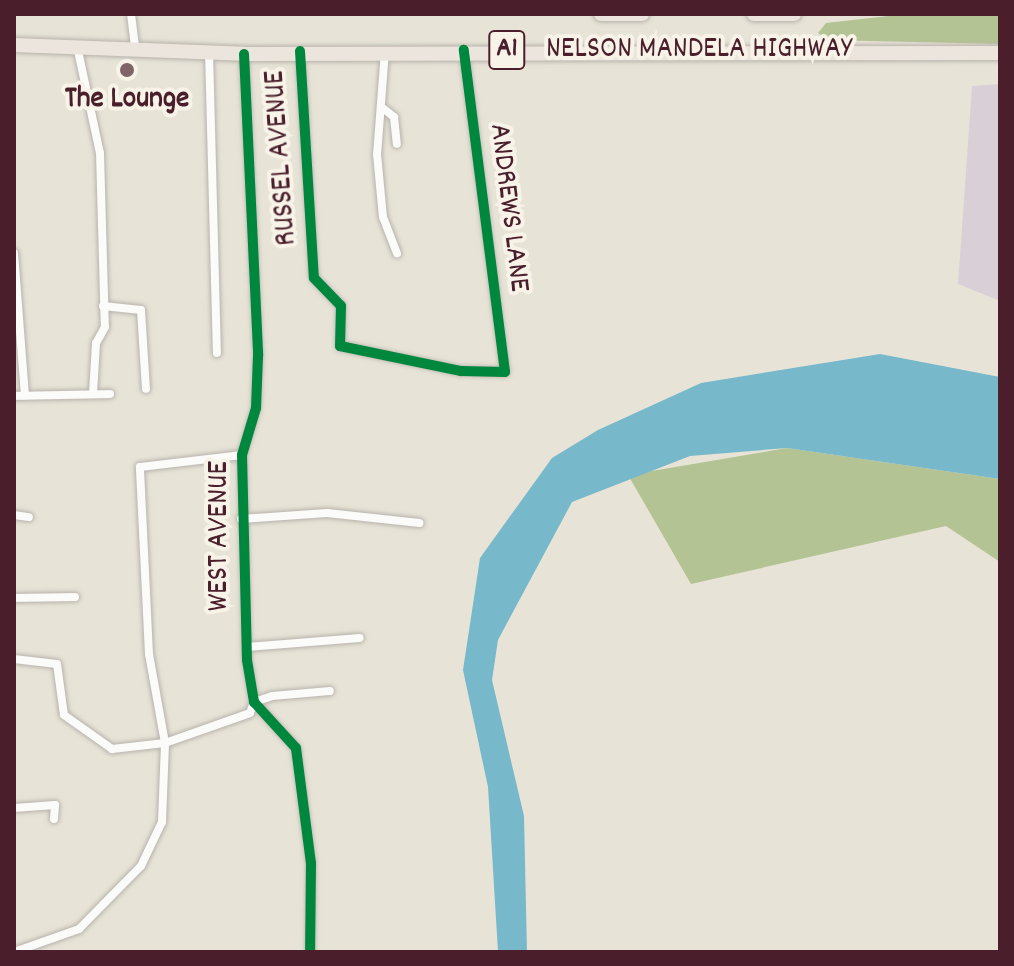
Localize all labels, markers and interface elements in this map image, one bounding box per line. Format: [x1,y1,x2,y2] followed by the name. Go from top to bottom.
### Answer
[487,26,527,74] road number: A1
[546,33,852,69] street label: NELSON MANDELA HIGHWAY
[118,61,136,79] marker: The Lounge
[259,69,307,247] street label: RUSSEL AVENUE
[65,83,189,119] place label: The Lounge
[479,122,535,294] street label: ANDREWS LANE
[203,461,239,611] street label: WEST AVENUE

